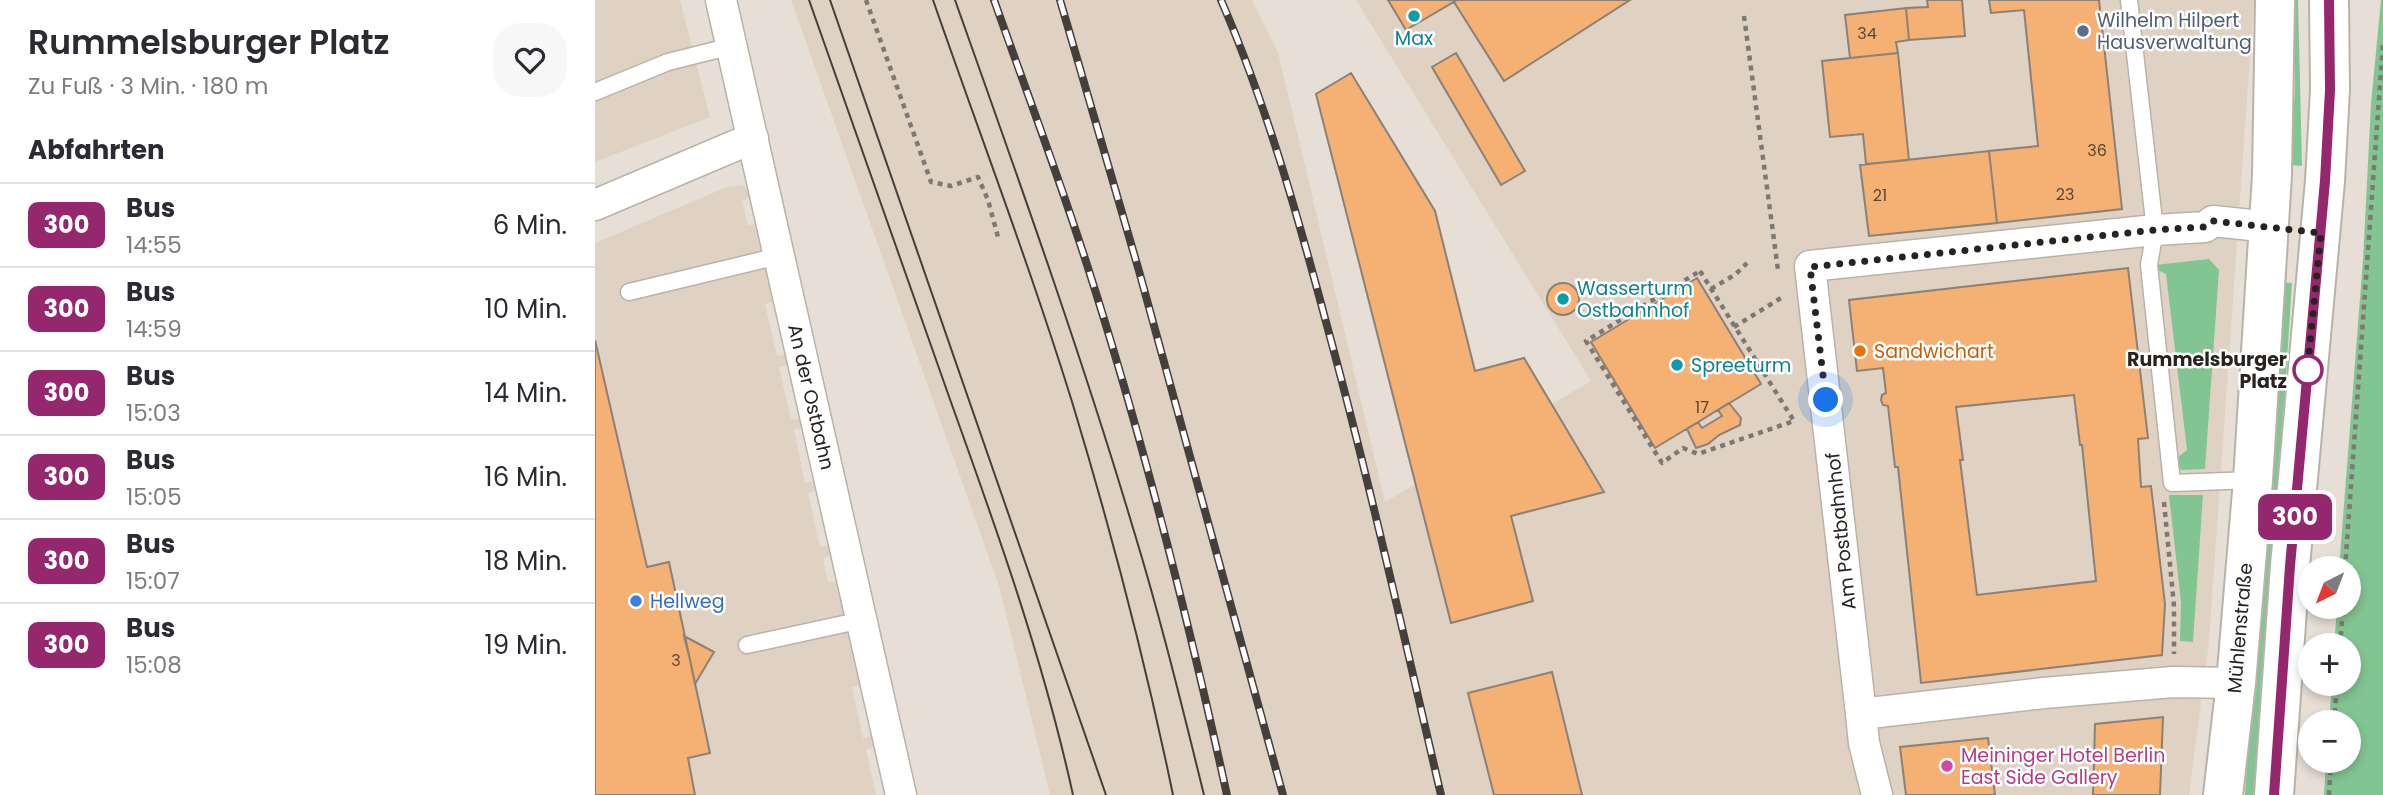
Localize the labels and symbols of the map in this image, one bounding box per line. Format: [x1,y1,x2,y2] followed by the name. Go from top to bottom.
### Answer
[2097,7,2252,56] place label: Wilhelm Hilpert Hausverwaltung
[1406,8,1422,24] marker: Max
[1857,22,1877,45] house number: 34
[2075,23,2091,39] marker: Wilhelm Hilpert Hausverwaltung
[1395,25,1433,52] place label: Max
[2087,139,2107,162] house number: 36
[2056,183,2074,206] house number: 23
[1873,184,1887,207] house number: 21
[1577,275,1693,324] place label: Wasserturm Ostbahnhof
[1555,291,1571,307] marker: Wasserturm Ostbahnhof
[781,322,841,472] street label: An der Ostbahn
[1874,338,1994,365] place label: Sandwichart
[1852,343,1868,359] marker: Sandwichart
[2127,346,2287,395] place label: Rummelsburger Platz
[1691,352,1791,379] place label: Spreeturm
[2293,355,2323,385] marker: Rummelsburger Platz
[1669,357,1685,373] marker: Spreeturm
[1808,382,1843,417] your location
[1695,396,1709,419] house number: 17
[1819,451,1863,611] street label: Am Postbahnhof
[2255,494,2335,540] line badge: 300
[2298,556,2361,620] north arrow
[2221,562,2259,694] street label: Mühlenstraße
[650,588,724,615] place label: Hellweg
[628,593,644,609] marker: Hellweg
[671,649,681,672] house number: 3
[1961,742,2165,791] place label: Meininger Hotel Berlin East Side Gallery
[1939,758,1955,774] marker: Meininger Hotel Berlin East Side Gallery

